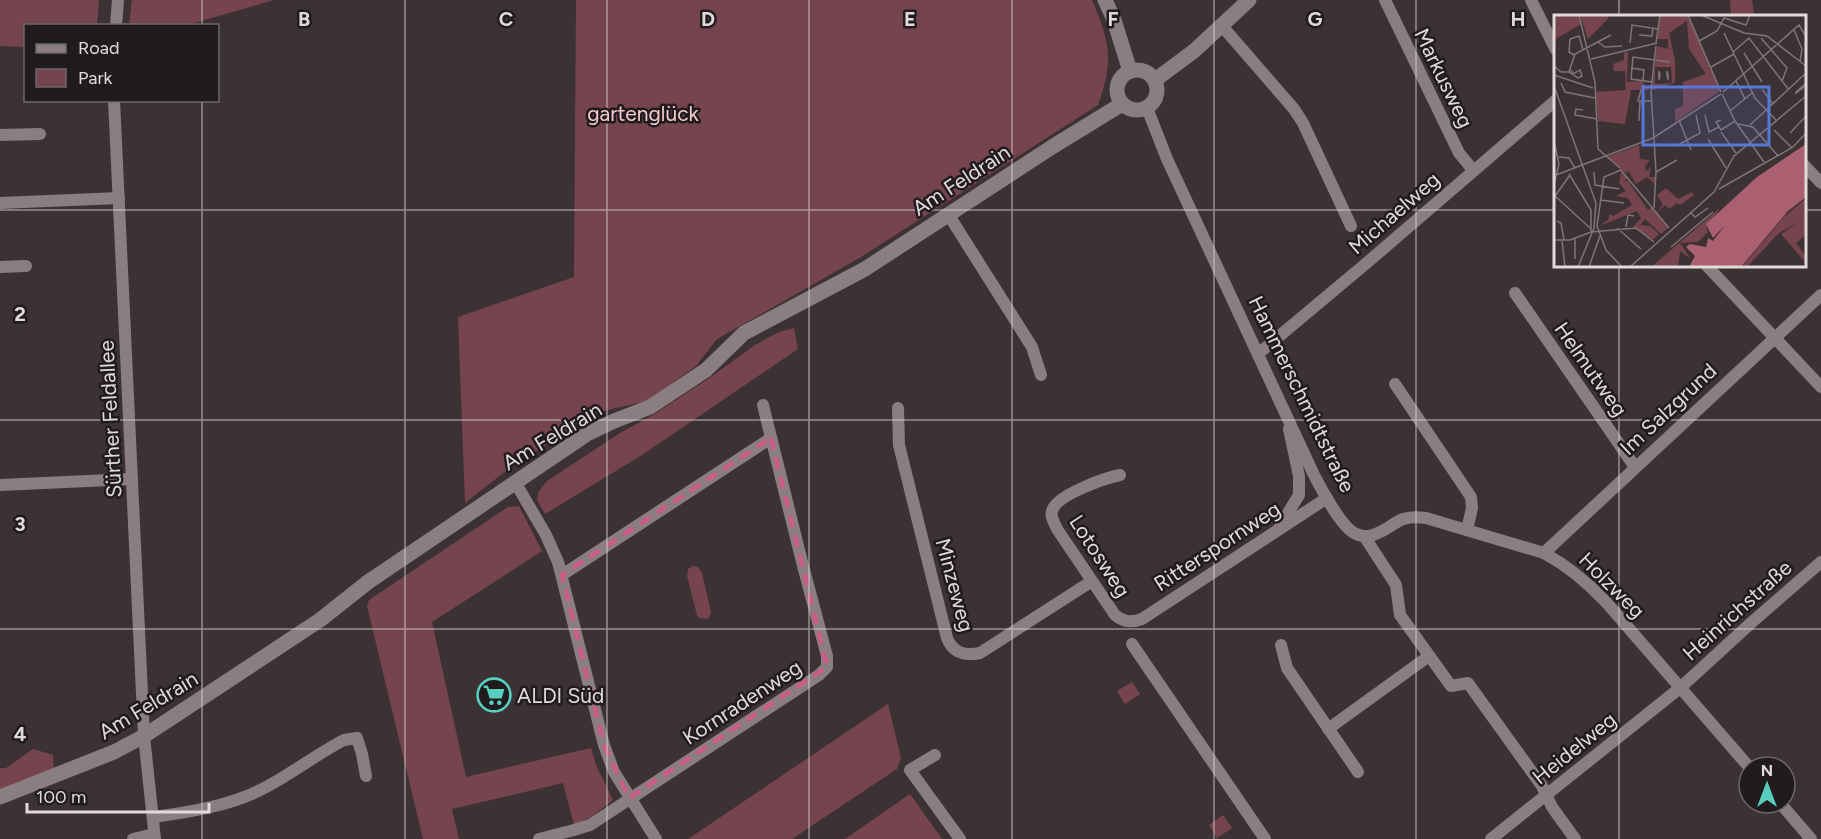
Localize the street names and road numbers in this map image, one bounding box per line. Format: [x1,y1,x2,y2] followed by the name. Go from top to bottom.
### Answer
[1409,24,1479,132] street label: Markusweg
[907,139,1015,221] street label: Am Feldrain
[1343,167,1445,259] street label: Michaelweg
[1244,292,1360,496] street label: Hammerschmidtstraße
[1549,317,1633,421] street label: Helmutweg
[93,340,127,498] street label: Sürther Feldallee
[1615,358,1721,460] street label: Im Salzgrund
[498,397,606,475] street label: Am Feldrain
[1149,496,1285,596] street label: Ritterspornweg
[1064,510,1136,602] street label: Lotosweg
[931,535,979,635] street label: Minzeweg
[1574,547,1650,623] street label: Holzweg
[1677,555,1797,665] street label: Heinrichstraße
[678,654,806,750] street label: Kornradenweg
[94,666,202,744] street label: Am Feldrain
[1527,707,1621,789] street label: Heidelweg

